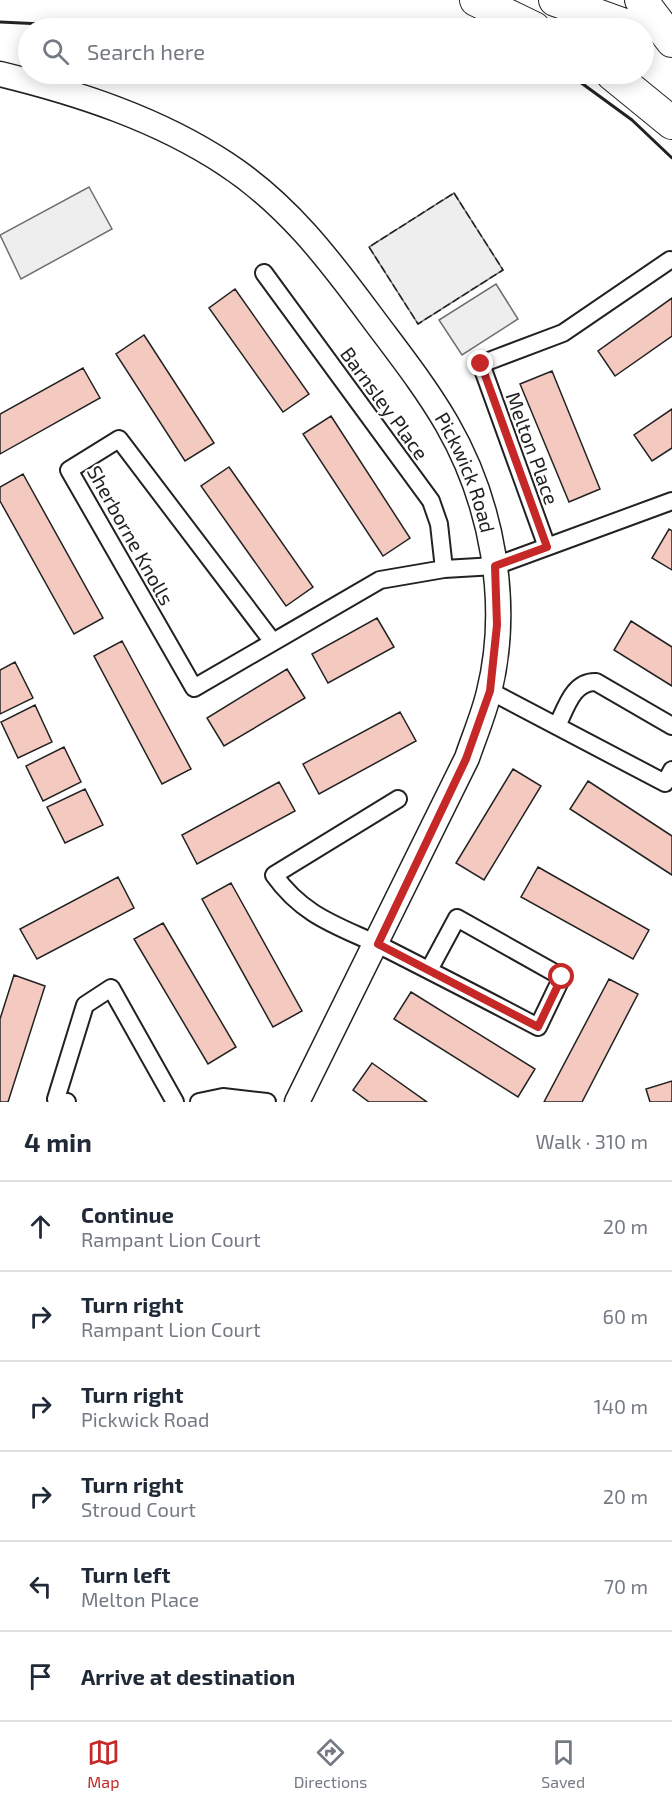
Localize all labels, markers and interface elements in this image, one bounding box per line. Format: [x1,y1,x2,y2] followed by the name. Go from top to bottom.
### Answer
[18,18,654,84] search box
[39,35,72,68] icon: search
[87,38,205,64] text: Search here
[336,342,434,464] street label: Barnsley Place
[467,350,493,376] route end
[502,388,564,508] street label: Melton Place
[431,407,501,535] street label: Pickwick Road
[83,461,179,609] street label: Sherborne Knolls
[548,963,574,989] route start
[24,1126,92,1157] text: 4 min
[536,1129,648,1153] text: Walk · 310 m
[81,1201,174,1227] text: Continue
[24,1210,57,1243] icon: ahead
[603,1214,648,1238] text: 20 m
[81,1227,261,1251] text: Rampant Lion Court
[81,1291,183,1317] text: Turn right
[24,1300,57,1333] icon: right
[603,1304,648,1328] text: 60 m
[81,1317,261,1341] text: Rampant Lion Court
[81,1381,183,1407] text: Turn right
[24,1390,57,1423] icon: right
[594,1394,648,1418] text: 140 m
[81,1407,209,1431] text: Pickwick Road
[81,1471,183,1497] text: Turn right
[24,1480,57,1513] icon: right
[603,1484,648,1508] text: 20 m
[81,1497,196,1521] text: Stroud Court
[81,1561,170,1587] text: Turn left
[24,1570,57,1603] icon: left
[604,1574,648,1598] text: 70 m
[81,1587,199,1611] text: Melton Place
[24,1660,57,1693] icon: arrive
[81,1663,295,1689] text: Arrive at destination
[87,1736,120,1791] tab: Map
[294,1736,367,1791] tab: Directions
[541,1736,585,1791] tab: Saved

